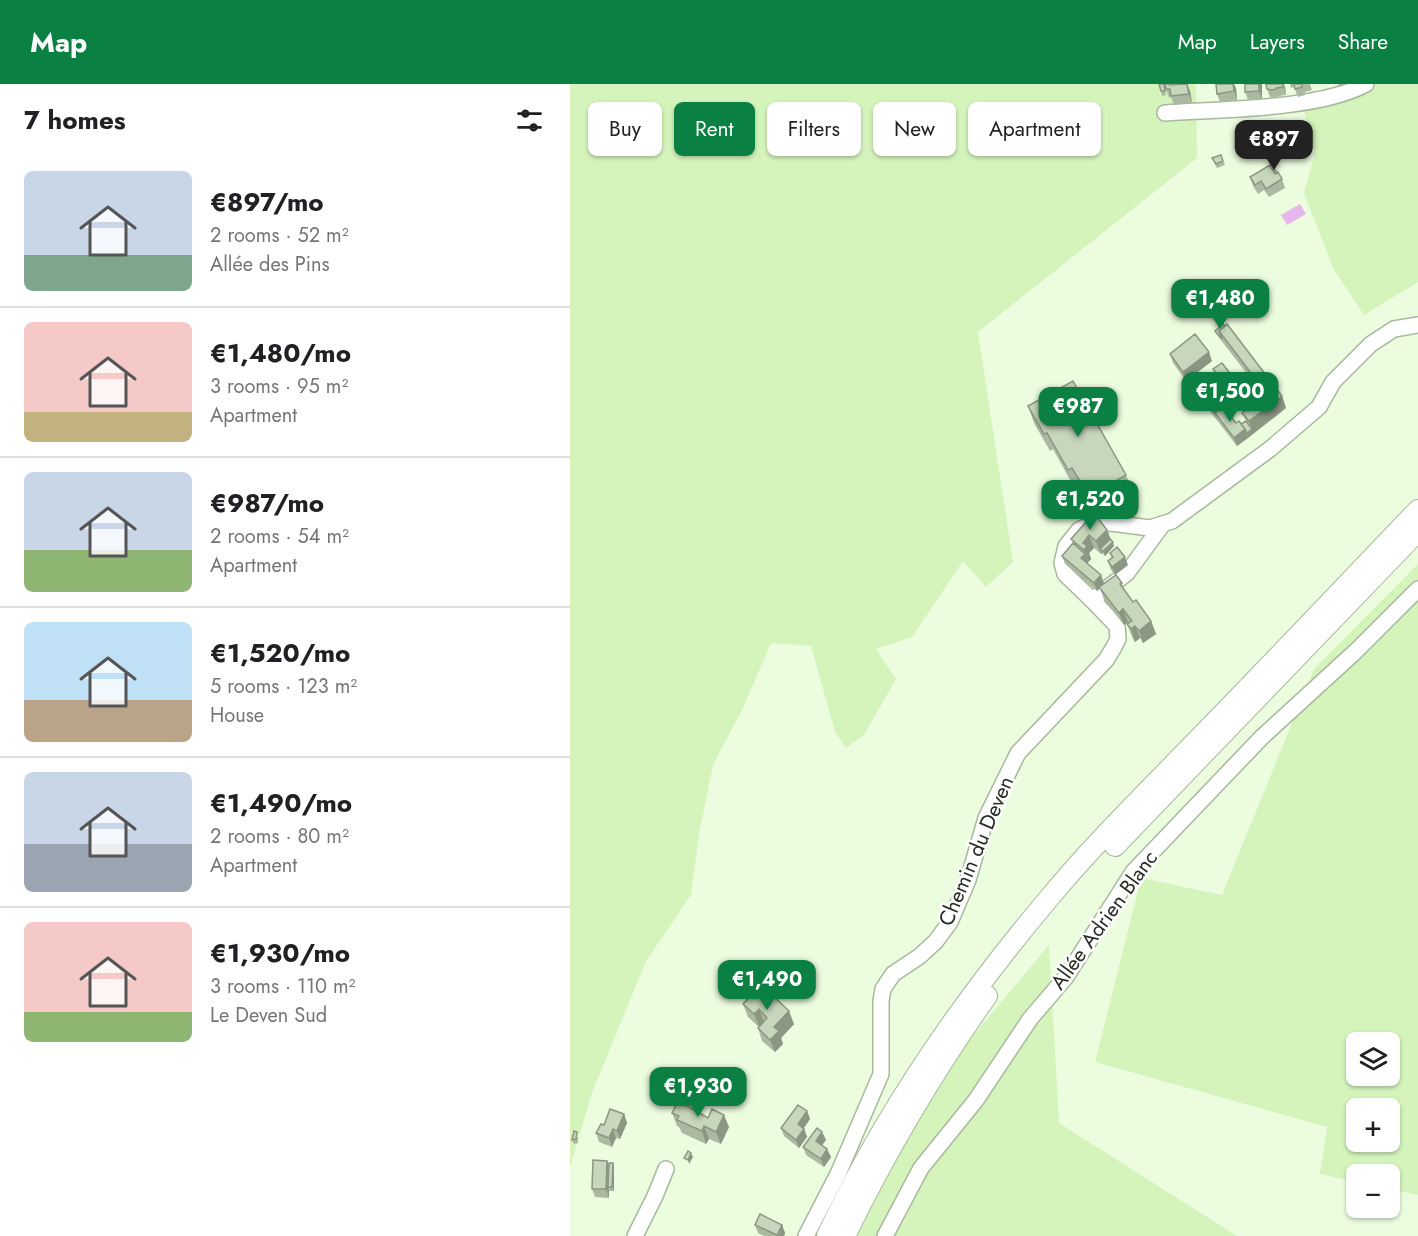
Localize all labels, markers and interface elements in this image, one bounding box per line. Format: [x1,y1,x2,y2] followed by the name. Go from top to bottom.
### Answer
[30,22,87,63] text: Map
[1178,27,1217,57] text: Map
[1250,27,1305,57] text: Layers
[1338,27,1388,57] text: Share
[24,101,126,139] text: 7 homes
[588,102,662,156] chip: Buy
[674,102,755,156] chip: Rent
[767,102,861,156] chip: Filters
[873,102,956,156] chip: New
[968,102,1101,156] chip: Apartment
[513,104,546,137] icon: filters
[1238,120,1310,171] pin: €897
[1249,125,1299,154] text: €897
[210,183,324,221] text: €897/mo
[72,195,144,267] icon: home
[210,221,349,250] text: 2 rooms · 52 m²
[210,250,329,279] text: Allée des Pins
[1171,279,1269,330] pin: €1,480
[1185,284,1255,313] text: €1,480
[210,334,351,372] text: €1,480/mo
[72,346,144,418] icon: home
[210,372,348,401] text: 3 rooms · 95 m²
[1181,372,1279,423] pin: €1,500
[1195,377,1265,406] text: €1,500
[1042,387,1114,438] pin: €987
[1053,392,1103,421] text: €987
[210,401,297,430] text: Apartment
[1041,480,1139,531] pin: €1,520
[210,484,324,522] text: €987/mo
[1055,485,1125,514] text: €1,520
[72,496,144,568] icon: home
[210,522,349,551] text: 2 rooms · 54 m²
[210,551,297,580] text: Apartment
[210,634,350,672] text: €1,520/mo
[72,646,144,718] icon: home
[210,672,357,701] text: 5 rooms · 123 m²
[210,701,264,730] text: House
[931,771,1021,931] street label: Chemin du Deven
[210,784,352,822] text: €1,490/mo
[72,796,144,868] icon: home
[210,822,349,851] text: 2 rooms · 80 m²
[1043,844,1165,996] street label: Allée Adrien Blanc
[210,851,297,880] text: Apartment
[210,934,350,972] text: €1,930/mo
[72,946,144,1018] icon: home
[718,960,816,1011] pin: €1,490
[732,965,802,994] text: €1,490
[210,972,356,1001] text: 3 rooms · 110 m²
[210,1001,327,1030] text: Le Deven Sud
[1346,1032,1400,1218] map controls
[1346,1032,1400,1086] button: layers
[649,1067,747,1118] pin: €1,930
[664,1072,732,1101] text: €1,930
[1346,1098,1400,1152] button: +
[1346,1164,1400,1218] button: −

